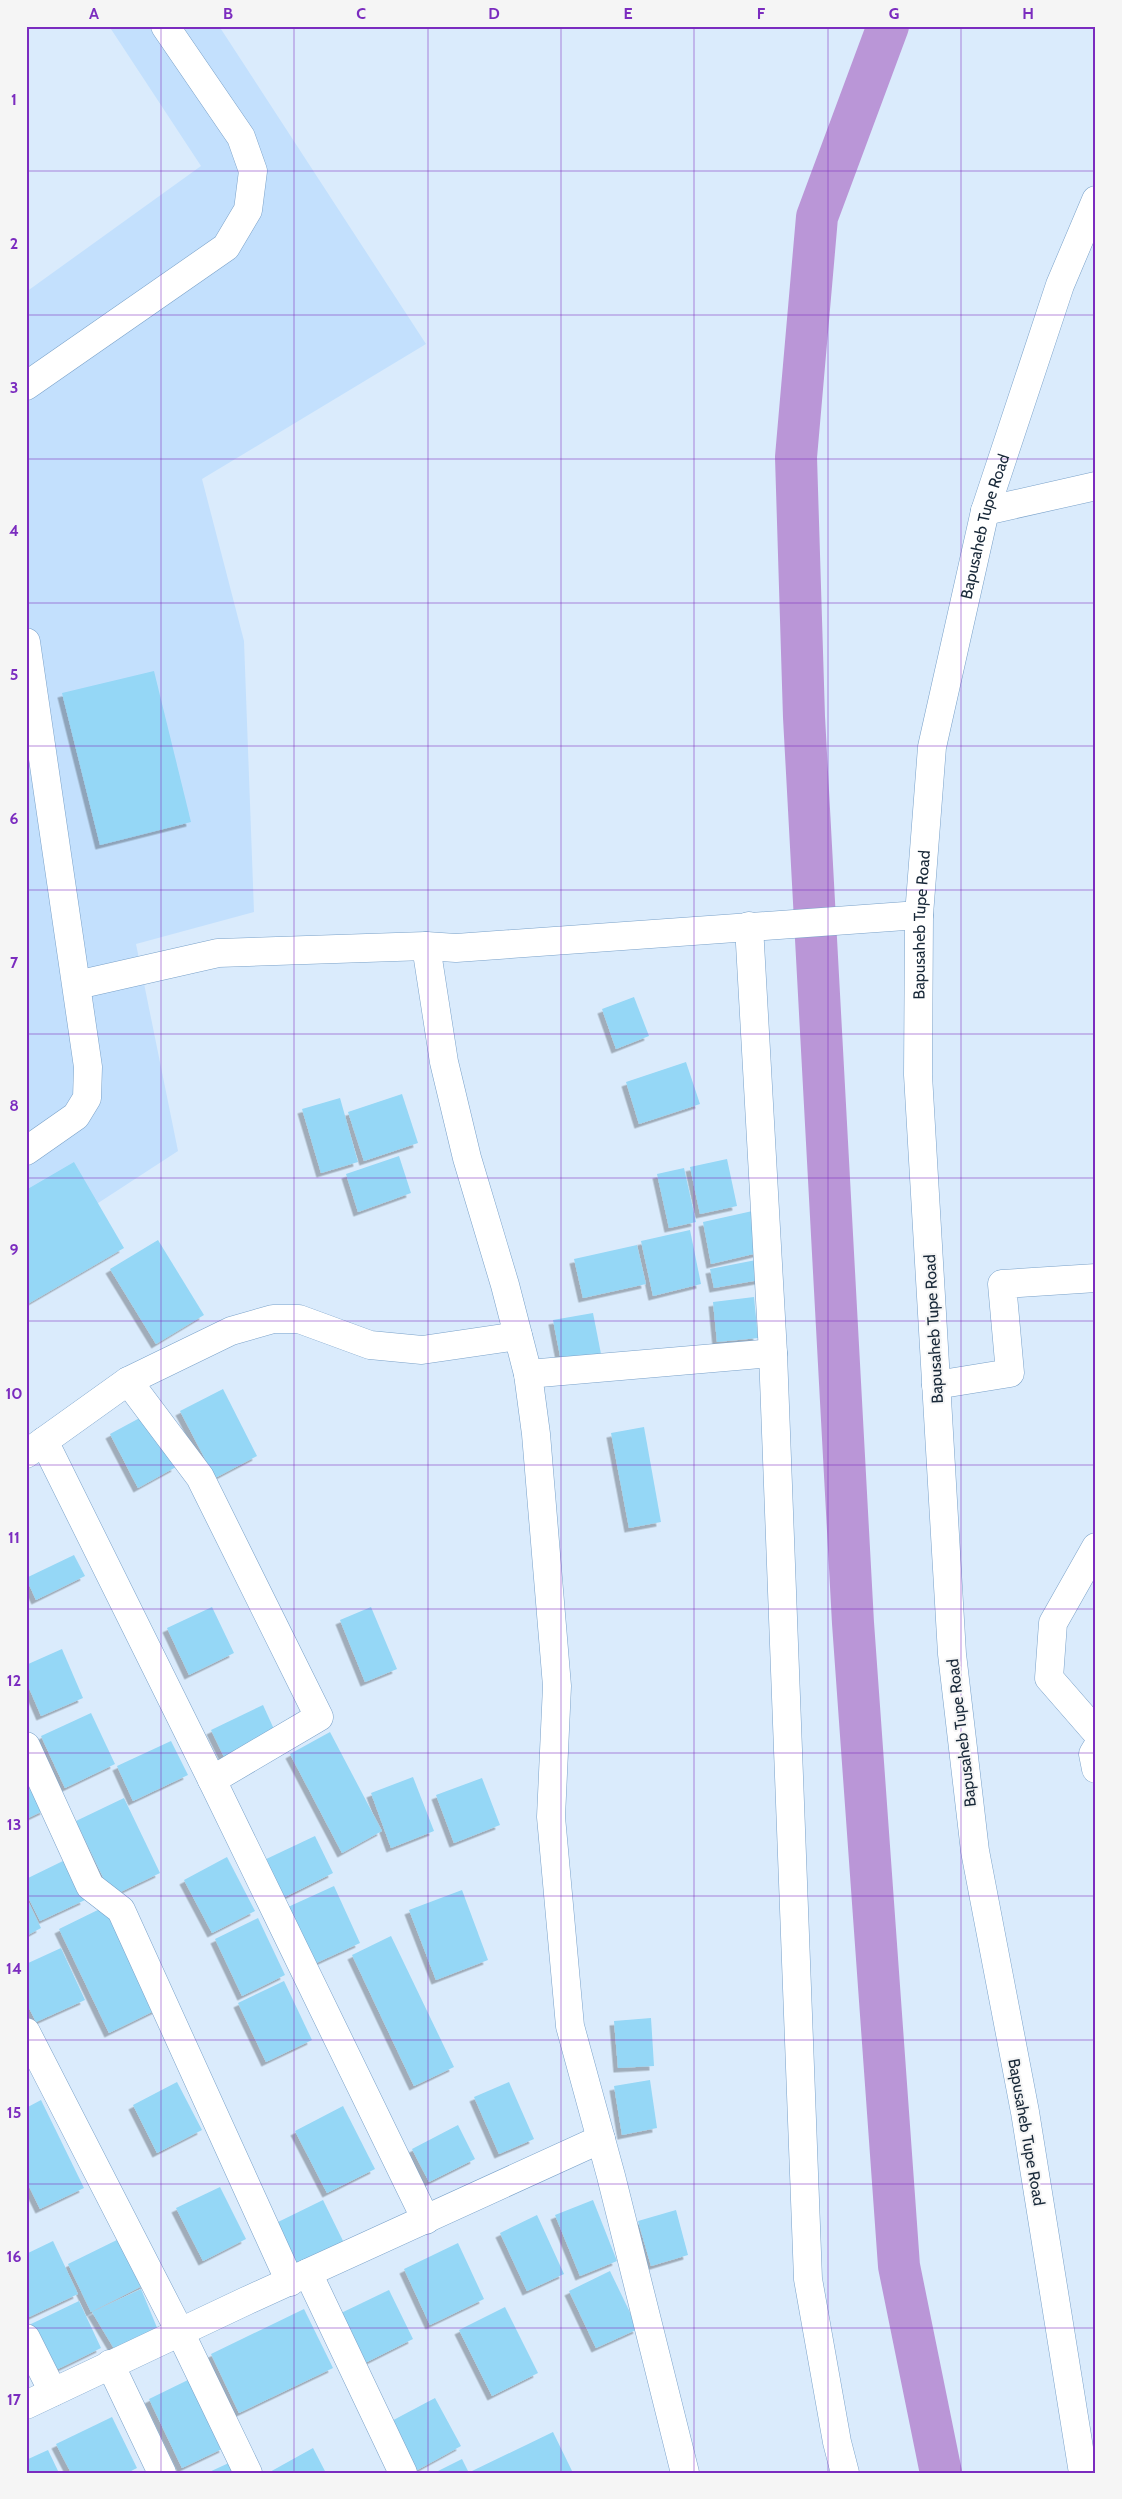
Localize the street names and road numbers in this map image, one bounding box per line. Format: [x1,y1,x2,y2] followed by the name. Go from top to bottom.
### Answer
[957,452,1013,601] street label: Bapusaheb Tupe Road
[909,850,934,999] street label: Bapusaheb Tupe Road
[920,1254,947,1404] street label: Bapusaheb Tupe Road
[943,1658,980,1808] street label: Bapusaheb Tupe Road
[1004,2057,1049,2207] street label: Bapusaheb Tupe Road

